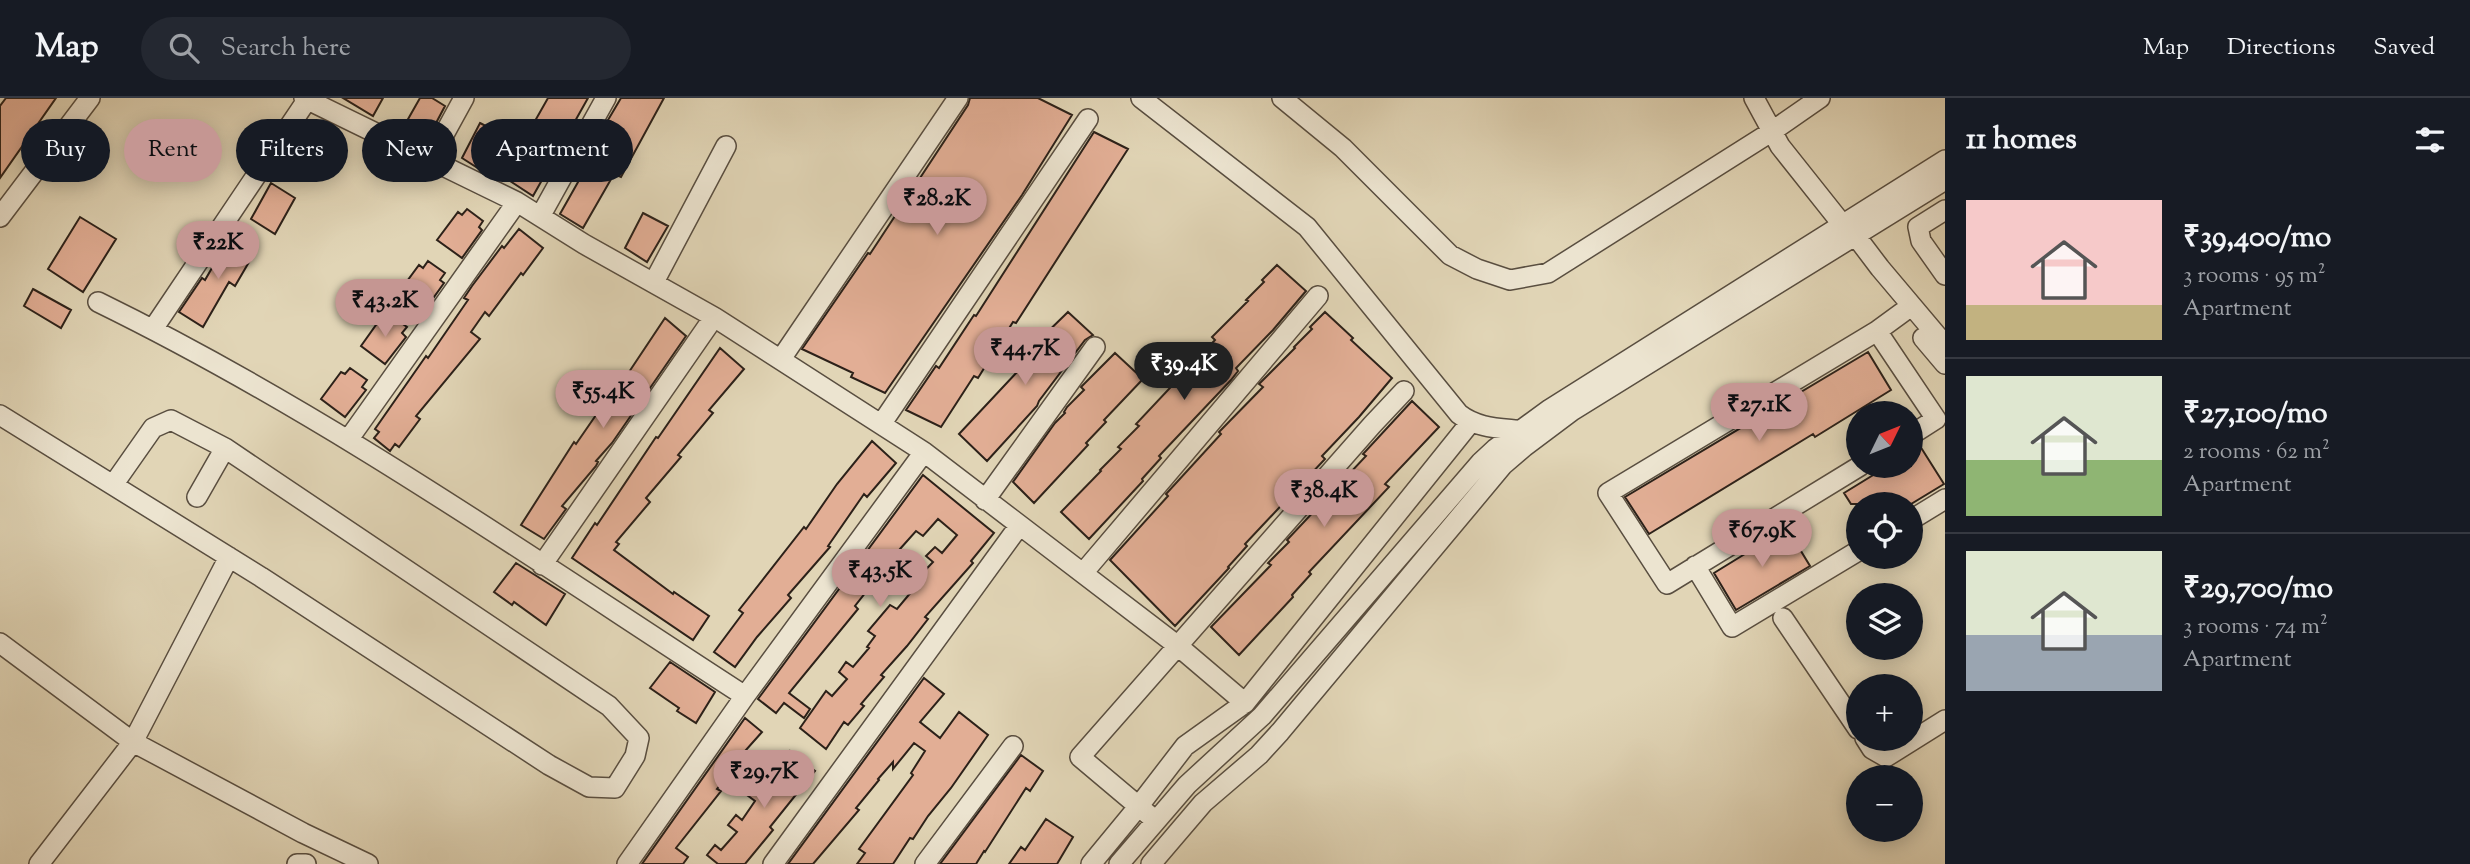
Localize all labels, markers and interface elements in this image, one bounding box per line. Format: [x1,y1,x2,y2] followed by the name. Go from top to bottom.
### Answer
[141,17,631,80] search box
[35,24,99,72] text: Map
[165,29,203,67] icon: search
[221,30,351,67] text: Search here
[2143,31,2189,65] text: Map
[2227,31,2335,65] text: Directions
[2373,31,2435,65] text: Saved
[21,119,110,182] chip: Buy
[124,119,222,182] chip: Rent
[236,119,348,182] chip: Filters
[362,119,457,182] chip: New
[471,119,633,182] chip: Apartment
[1966,119,2077,162] text: 11 homes
[2411,121,2449,159] icon: filters
[880,178,994,237] pin: ₹28.2K
[903,183,971,216] text: ₹28.2K
[2183,217,2331,260] text: ₹39,400/mo
[177,222,259,281] pin: ₹22K
[192,227,244,260] text: ₹22K
[2022,228,2106,312] icon: home
[2183,260,2326,293] text: 3 rooms · 95 m²
[328,280,442,339] pin: ₹43.2K
[351,285,419,318] text: ₹43.2K
[2183,293,2292,326] text: Apartment
[968,328,1082,387] pin: ₹44.7K
[990,333,1060,366] text: ₹44.7K
[1127,342,1241,402] pin: ₹39.4K
[1150,348,1218,381] text: ₹39.4K
[546,370,660,430] pin: ₹55.4K
[571,376,635,409] text: ₹55.4K
[1702,384,1816,443] pin: ₹27.1K
[1727,389,1791,422] text: ₹27.1K
[2183,393,2328,436] text: ₹27,100/mo
[1846,401,1923,478] north arrow
[1846,401,1923,842] map controls
[2022,404,2106,488] icon: home
[2183,436,2330,469] text: 2 rooms · 62 m²
[2183,469,2292,502] text: Apartment
[1267,470,1381,529] pin: ₹38.4K
[1290,475,1358,508] text: ₹38.4K
[1846,492,1923,569] button: locate
[1705,510,1819,569] pin: ₹67.9K
[1728,515,1796,548] text: ₹67.9K
[823,550,937,609] pin: ₹43.5K
[848,555,912,588] text: ₹43.5K
[2183,568,2333,611] text: ₹29,700/mo
[2022,579,2106,663] icon: home
[1846,583,1923,660] button: layers
[2183,611,2328,644] text: 3 rooms · 74 m²
[2183,644,2292,677] text: Apartment
[1846,674,1923,751] button: +
[707,750,821,810] pin: ₹29.7K
[729,756,799,789] text: ₹29.7K
[1846,765,1923,842] button: −

